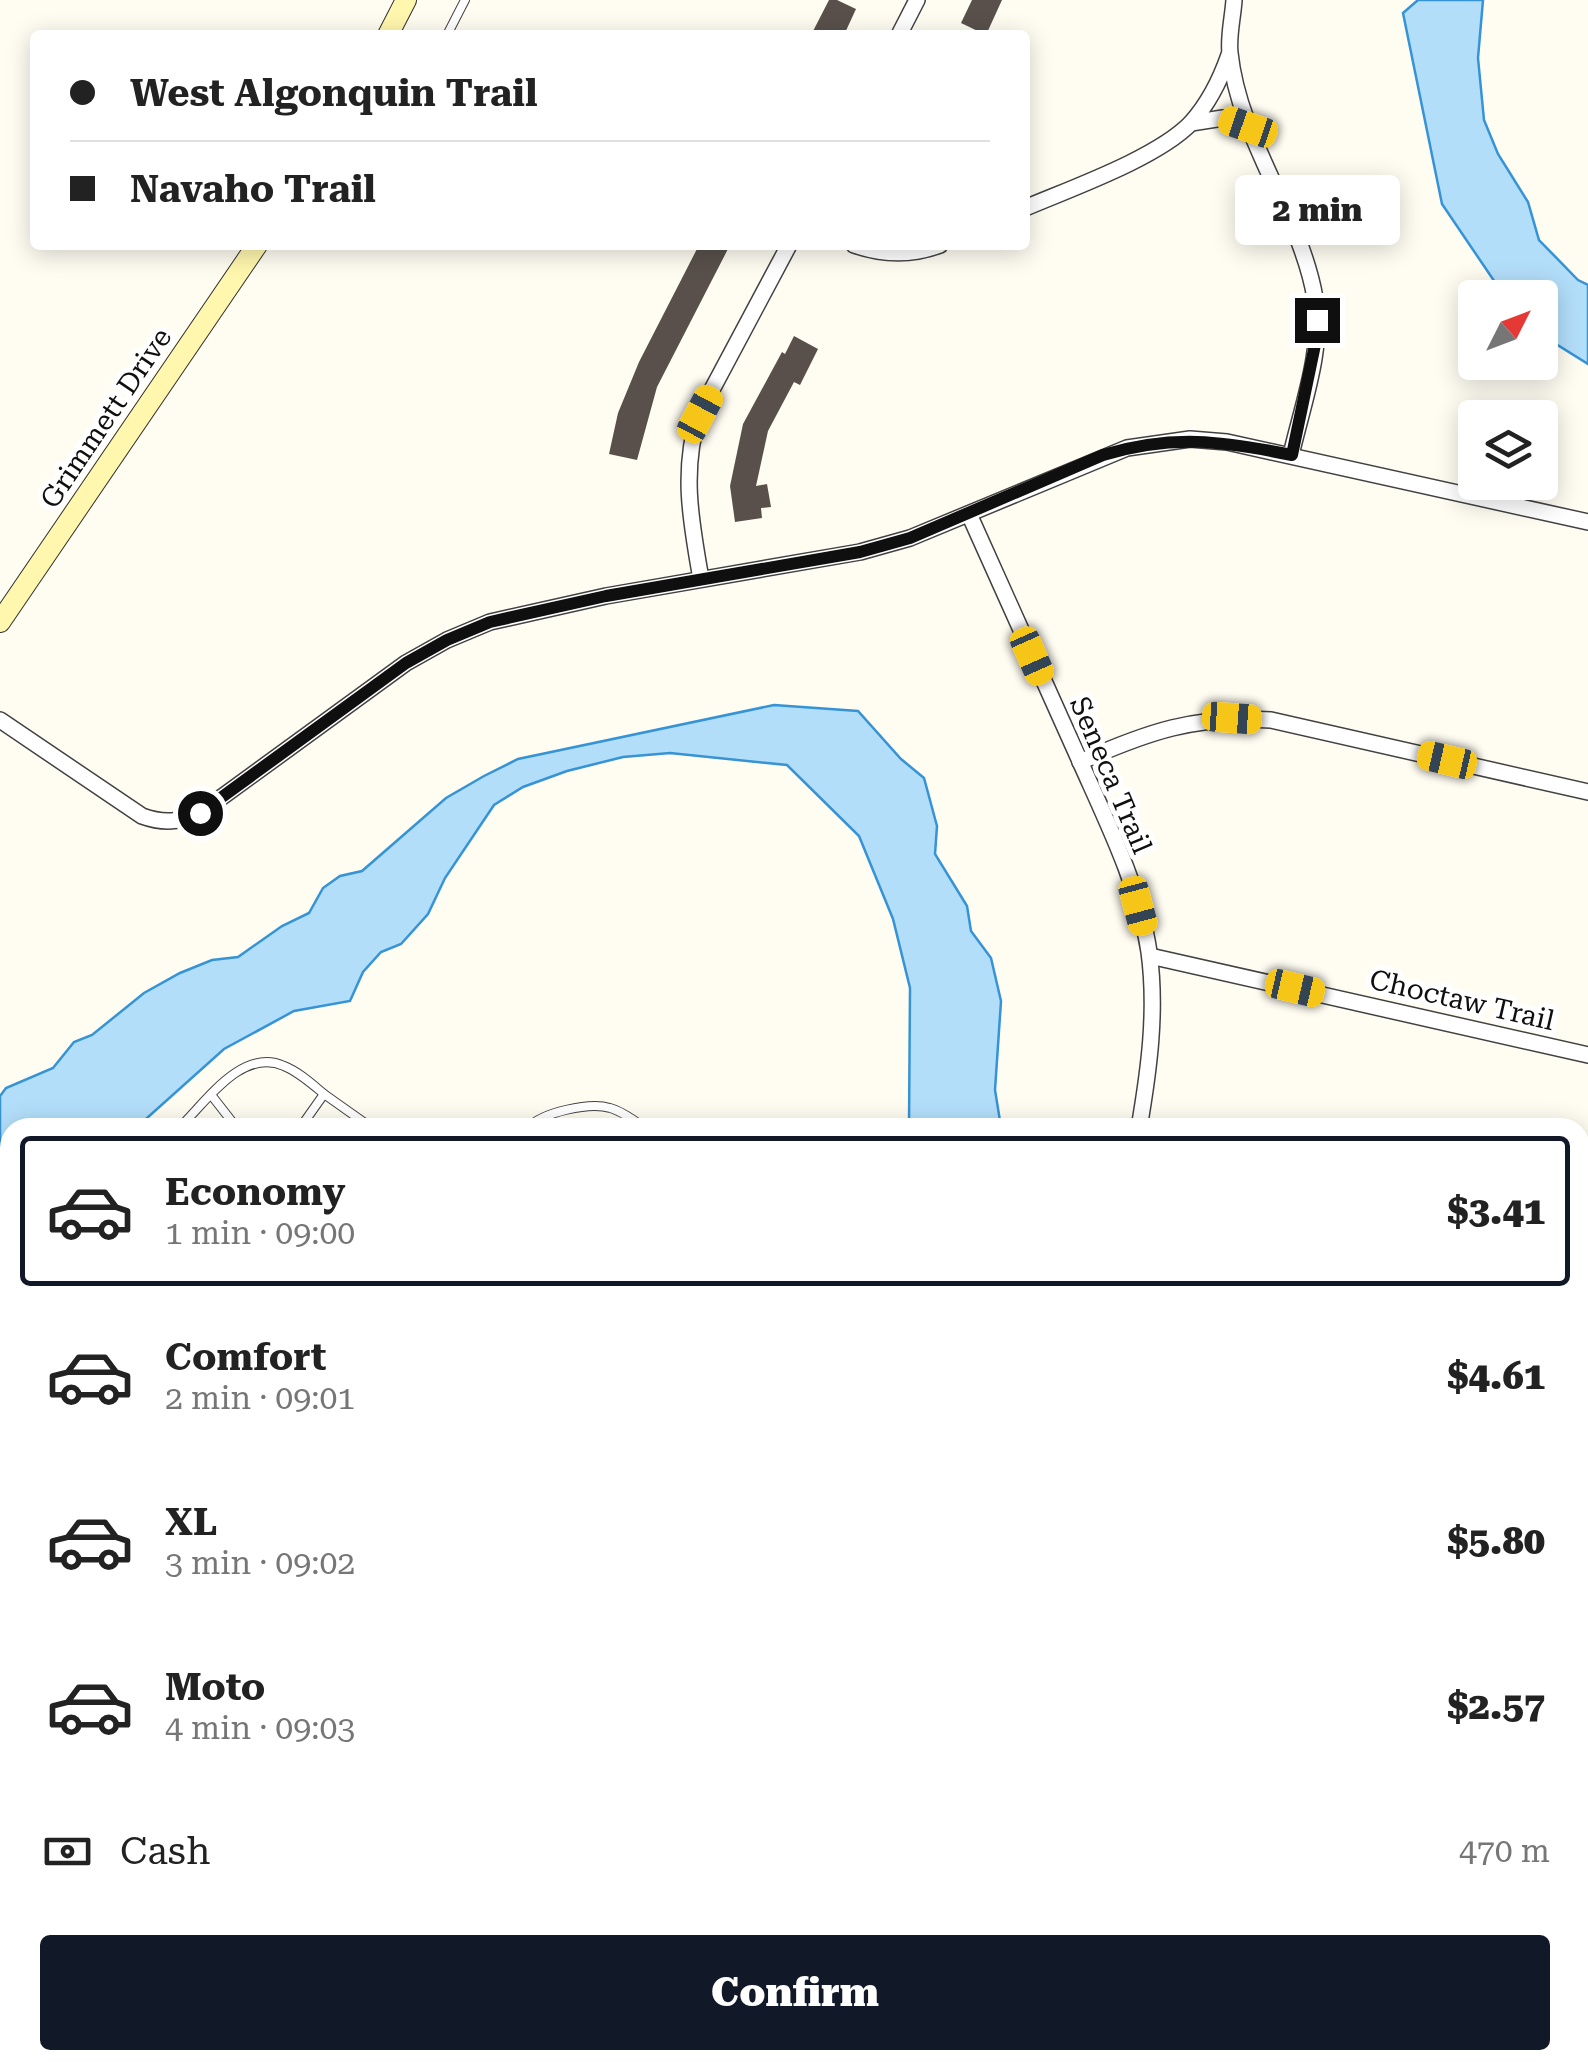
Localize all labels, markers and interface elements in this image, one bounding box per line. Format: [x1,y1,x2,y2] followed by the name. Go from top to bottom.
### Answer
[130,71,537,115] text: West Algonquin Trail
[1215,103,1281,151] car
[130,167,376,211] text: Navaho Trail
[1234,175,1400,245] callout: 2 min
[1273,191,1362,229] text: 2 min
[1458,280,1558,380] north arrow
[1458,280,1558,500] map controls
[1295,298,1340,343] route end
[34,322,178,514] street label: Grimmett Drive
[673,380,727,448] car
[1458,400,1558,500] button: layers
[1006,622,1058,690] car
[1063,692,1159,859] street label: Seneca Trail
[1201,701,1263,735] car
[1414,739,1480,781] car
[178,791,223,836] route start
[1116,873,1160,939] car
[1366,963,1558,1037] street label: Choctaw Trail
[1262,967,1328,1009] car
[45,1166,135,1256] icon: car
[165,1170,345,1214] text: Economy
[1447,1189,1545,1233] text: $3.41
[165,1214,355,1252] text: 1 min · 09:00
[45,1331,135,1421] icon: car
[165,1335,326,1379] text: Comfort
[1447,1354,1545,1398] text: $4.61
[165,1379,355,1417] text: 2 min · 09:01
[45,1496,135,1586] icon: car
[165,1500,217,1544] text: XL
[1447,1519,1545,1563] text: $5.80
[165,1544,355,1582] text: 3 min · 09:02
[45,1661,135,1751] icon: car
[165,1665,265,1709] text: Moto
[1447,1684,1545,1728] text: $2.57
[165,1709,355,1747] text: 4 min · 09:03
[40,1824,95,1879] icon: cash
[120,1829,210,1873] text: Cash
[1459,1832,1550,1870] text: 470 m
[40,1935,1550,2050] button: Confirm

